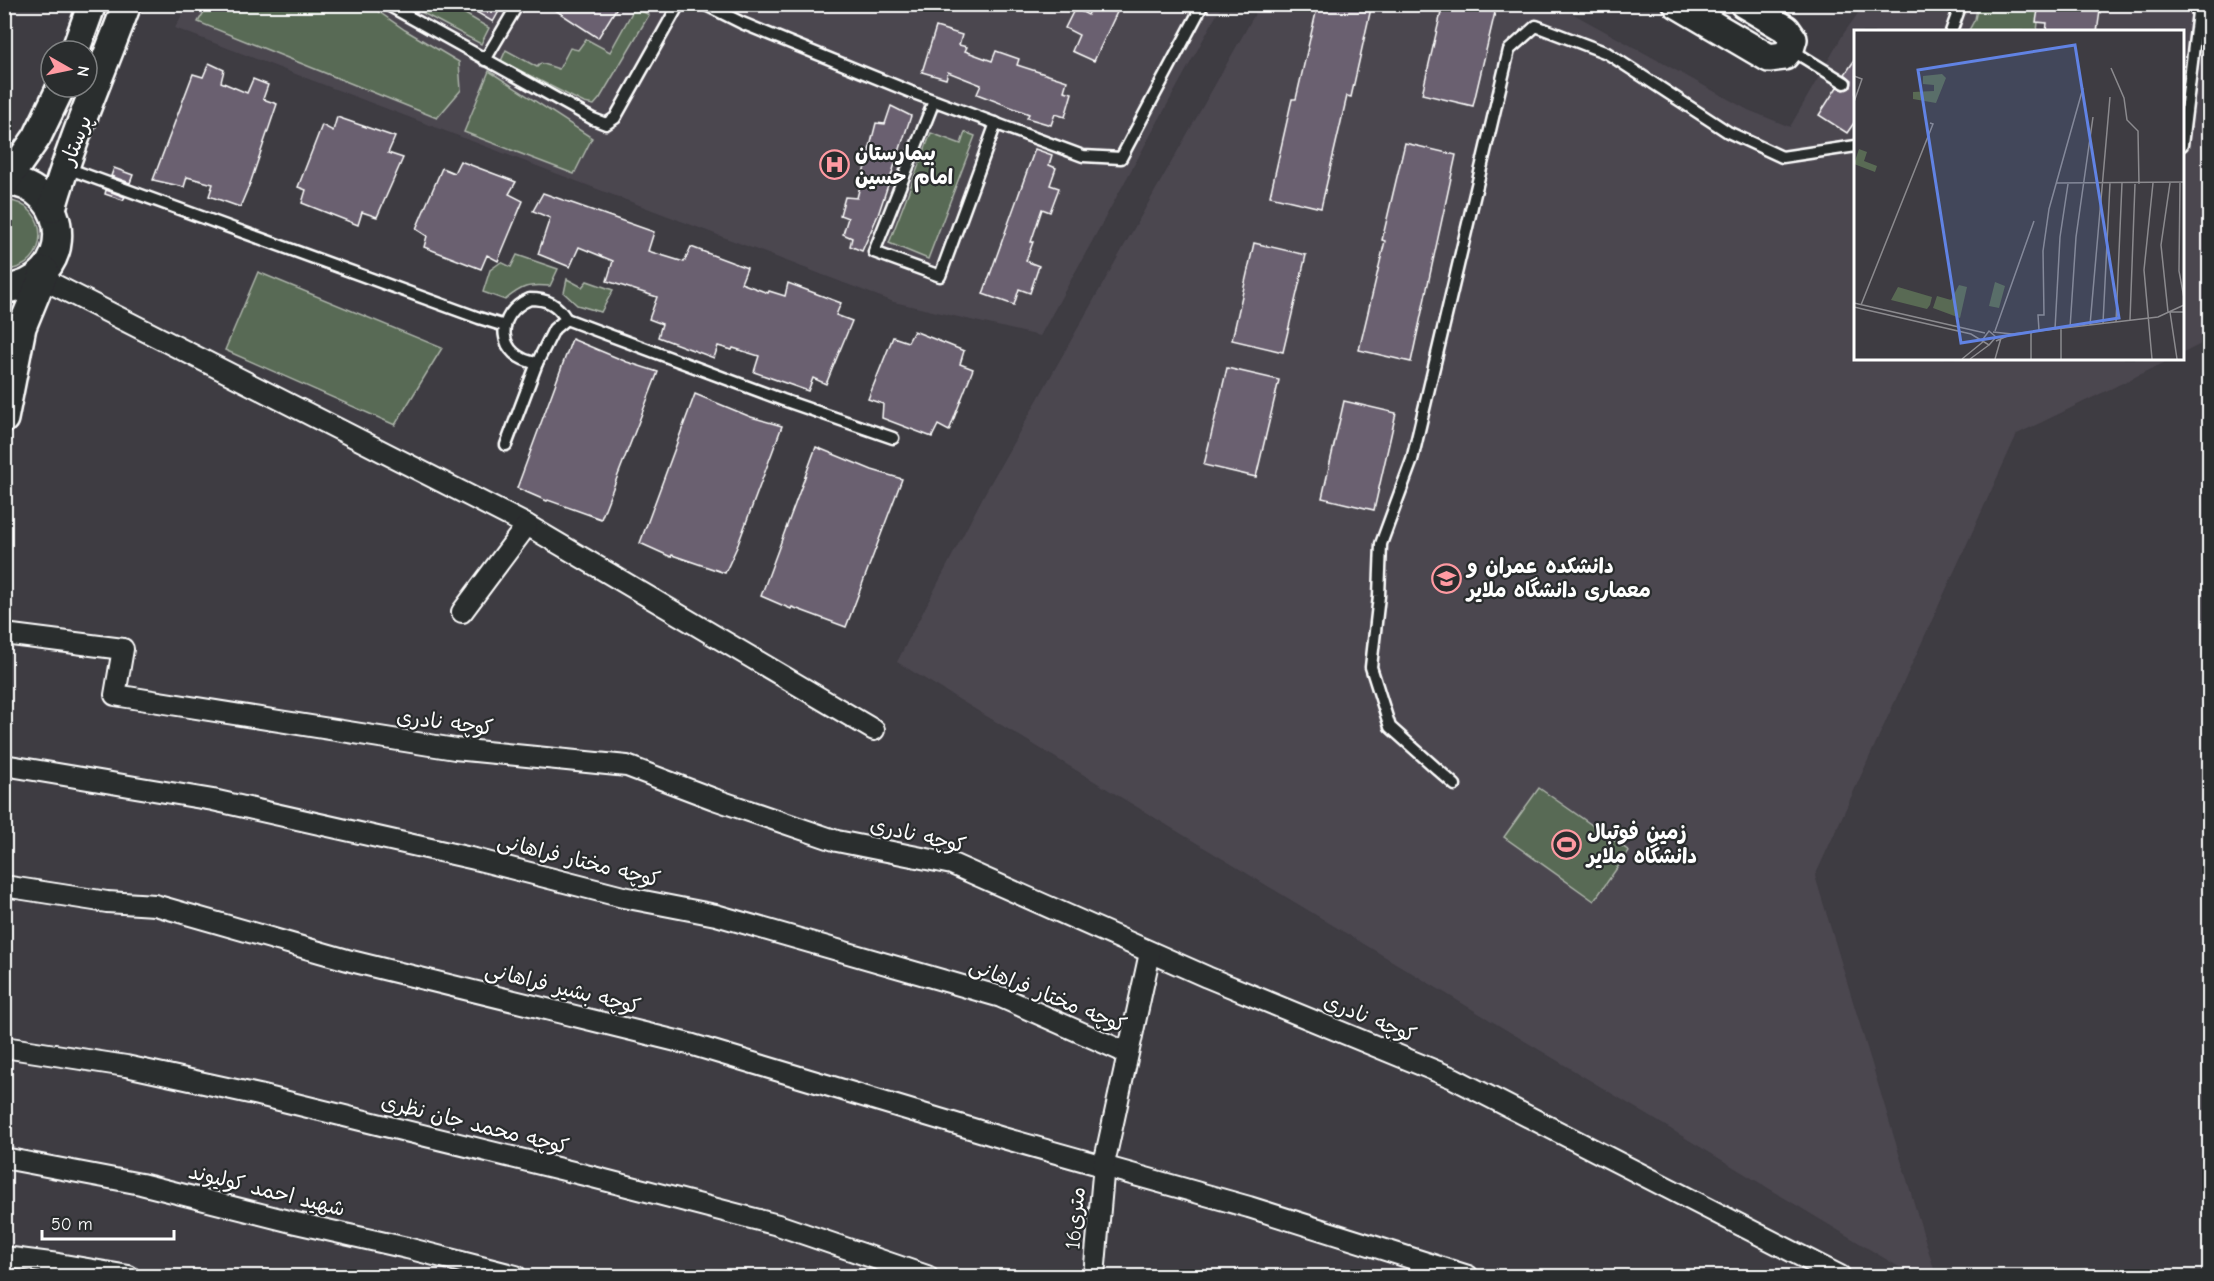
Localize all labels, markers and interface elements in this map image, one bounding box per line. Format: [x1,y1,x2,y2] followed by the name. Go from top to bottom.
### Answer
[1854,30,2184,360] inset map
[39,39,99,99] north arrow
[73,65,93,78] text: N
[55,112,98,170] street label: پرستار
[855,141,953,193] place label: بیمارستان امام حسین
[818,149,850,181] hospital icon: بیمارستان امام حسین
[1465,554,1651,603] place label: دانشکده عمران و معماری دانشگاه ملایر
[1430,562,1462,594] school or university icon: دانشکده عمران و معماری دانشگاه ملایر
[395,704,495,741] street label: کوچه نادری
[868,812,968,859] street label: کوچه نادری
[1585,820,1697,869] place label: زمین فوتبال دانشگاه ملایر
[495,828,663,894] street label: کوچه مختار فراهانی
[1550,828,1582,860] sports icon: زمین فوتبال دانشگاه ملایر
[965,953,1130,1039] street label: کوچه مختار فراهانی
[482,957,643,1021] street label: کوچه بشیر فراهانی
[1320,989,1420,1048] street label: کوچه نادری
[379,1089,571,1160] street label: کوچه محمد جان نظری
[186,1159,348,1222] street label: شهید احمد کولیوند
[1060,1186,1090,1250] street label: 16متری
[42,1203,174,1241] scale bar
[51,1214,93,1235] text: 50 m

